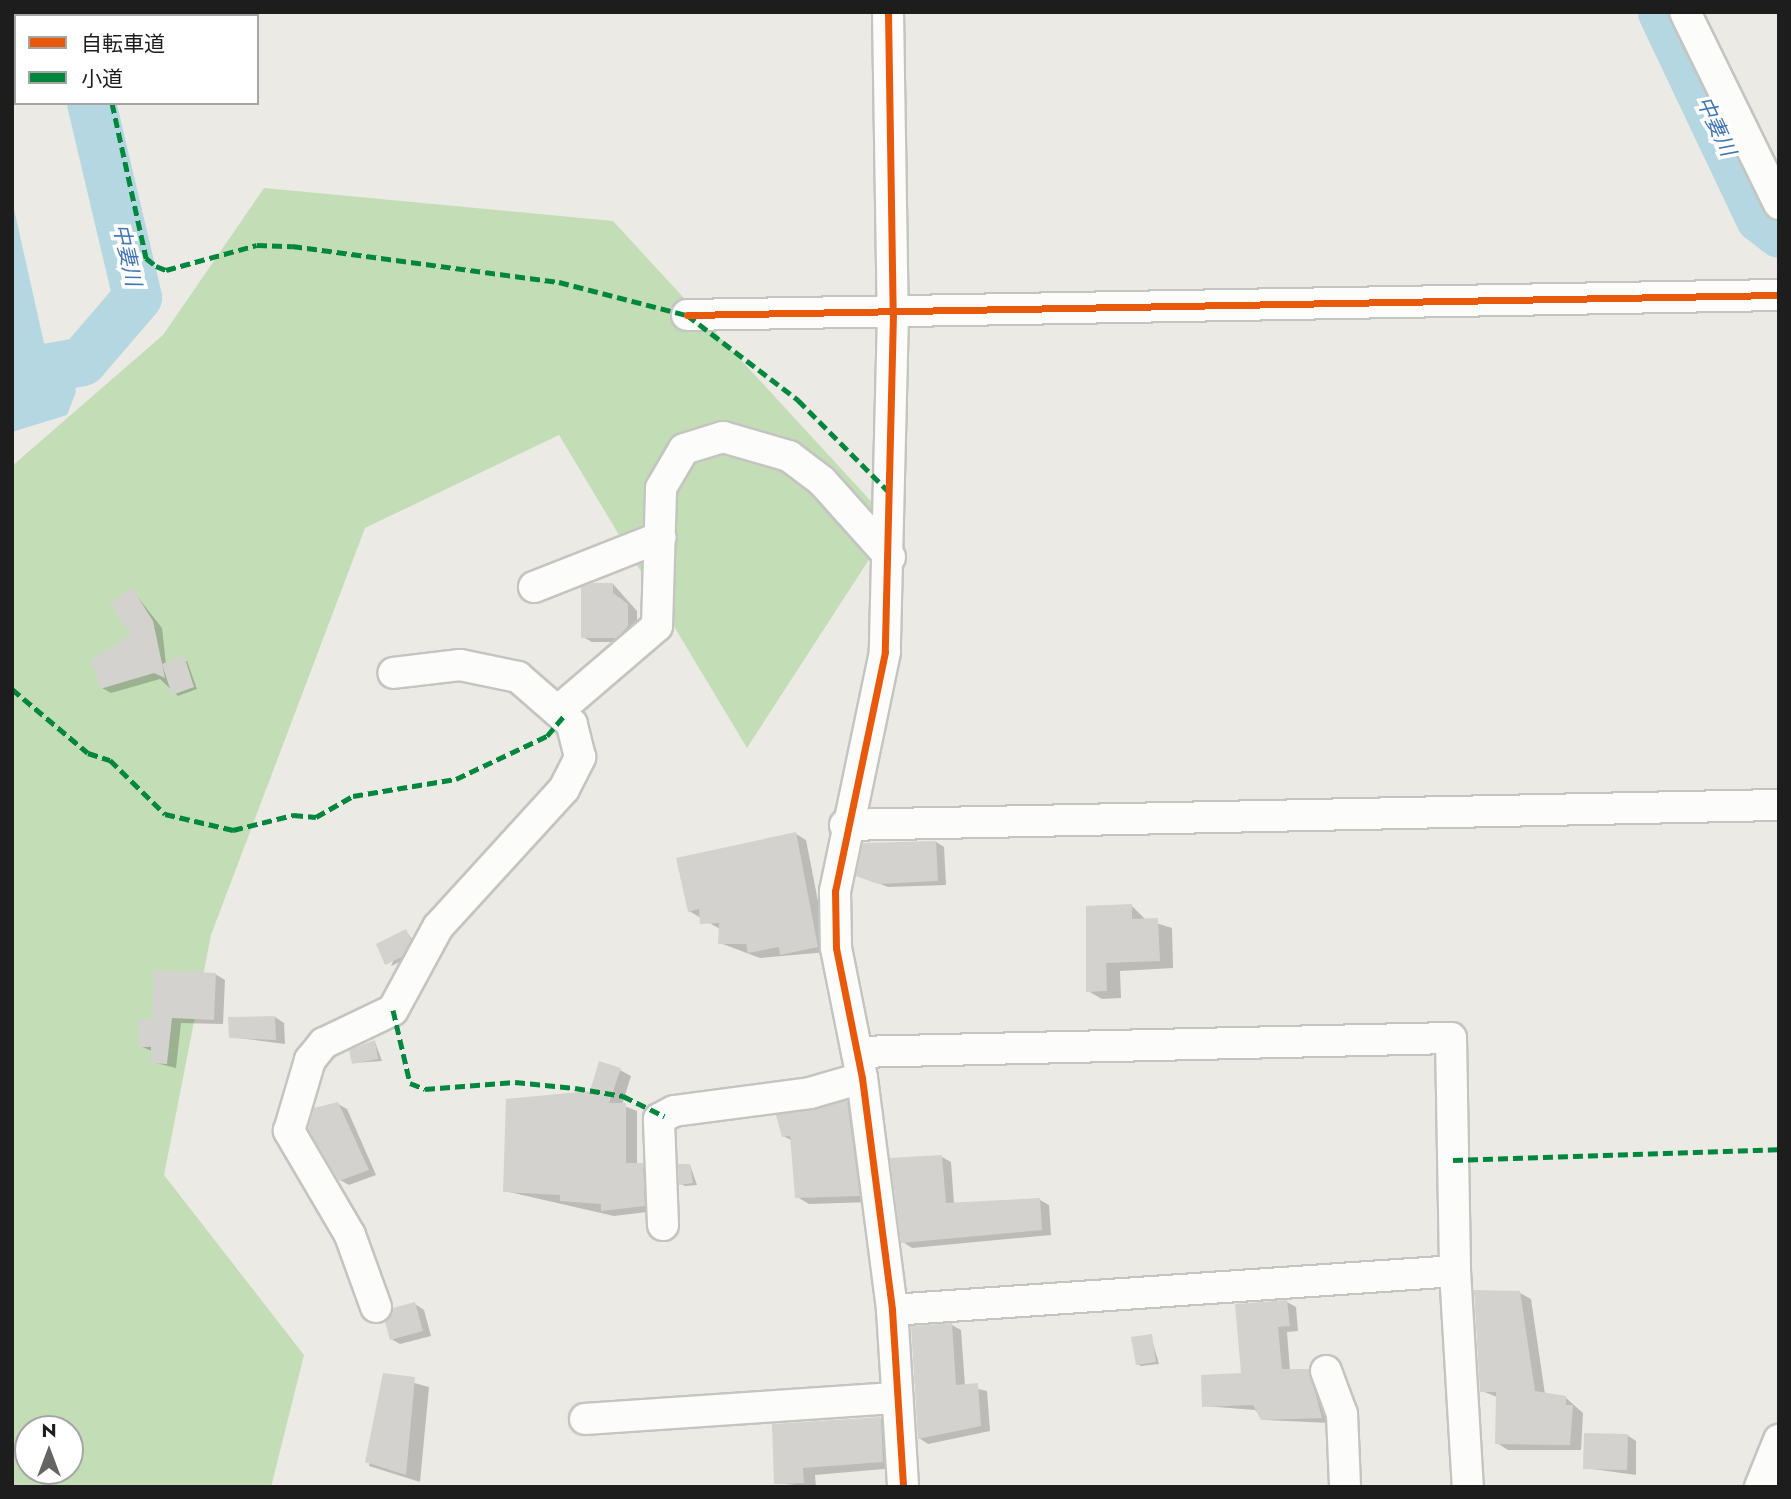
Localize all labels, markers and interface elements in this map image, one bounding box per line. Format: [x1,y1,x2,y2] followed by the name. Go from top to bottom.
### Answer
[14,14,259,105] legend
[81,29,165,59] text: 自転車道
[81,64,123,94] text: 小道
[1691,92,1741,160] water label: 中妻川
[108,221,146,289] water label: 中妻川
[14,1415,84,1485] north arrow
[41,1417,57,1444] text: N

